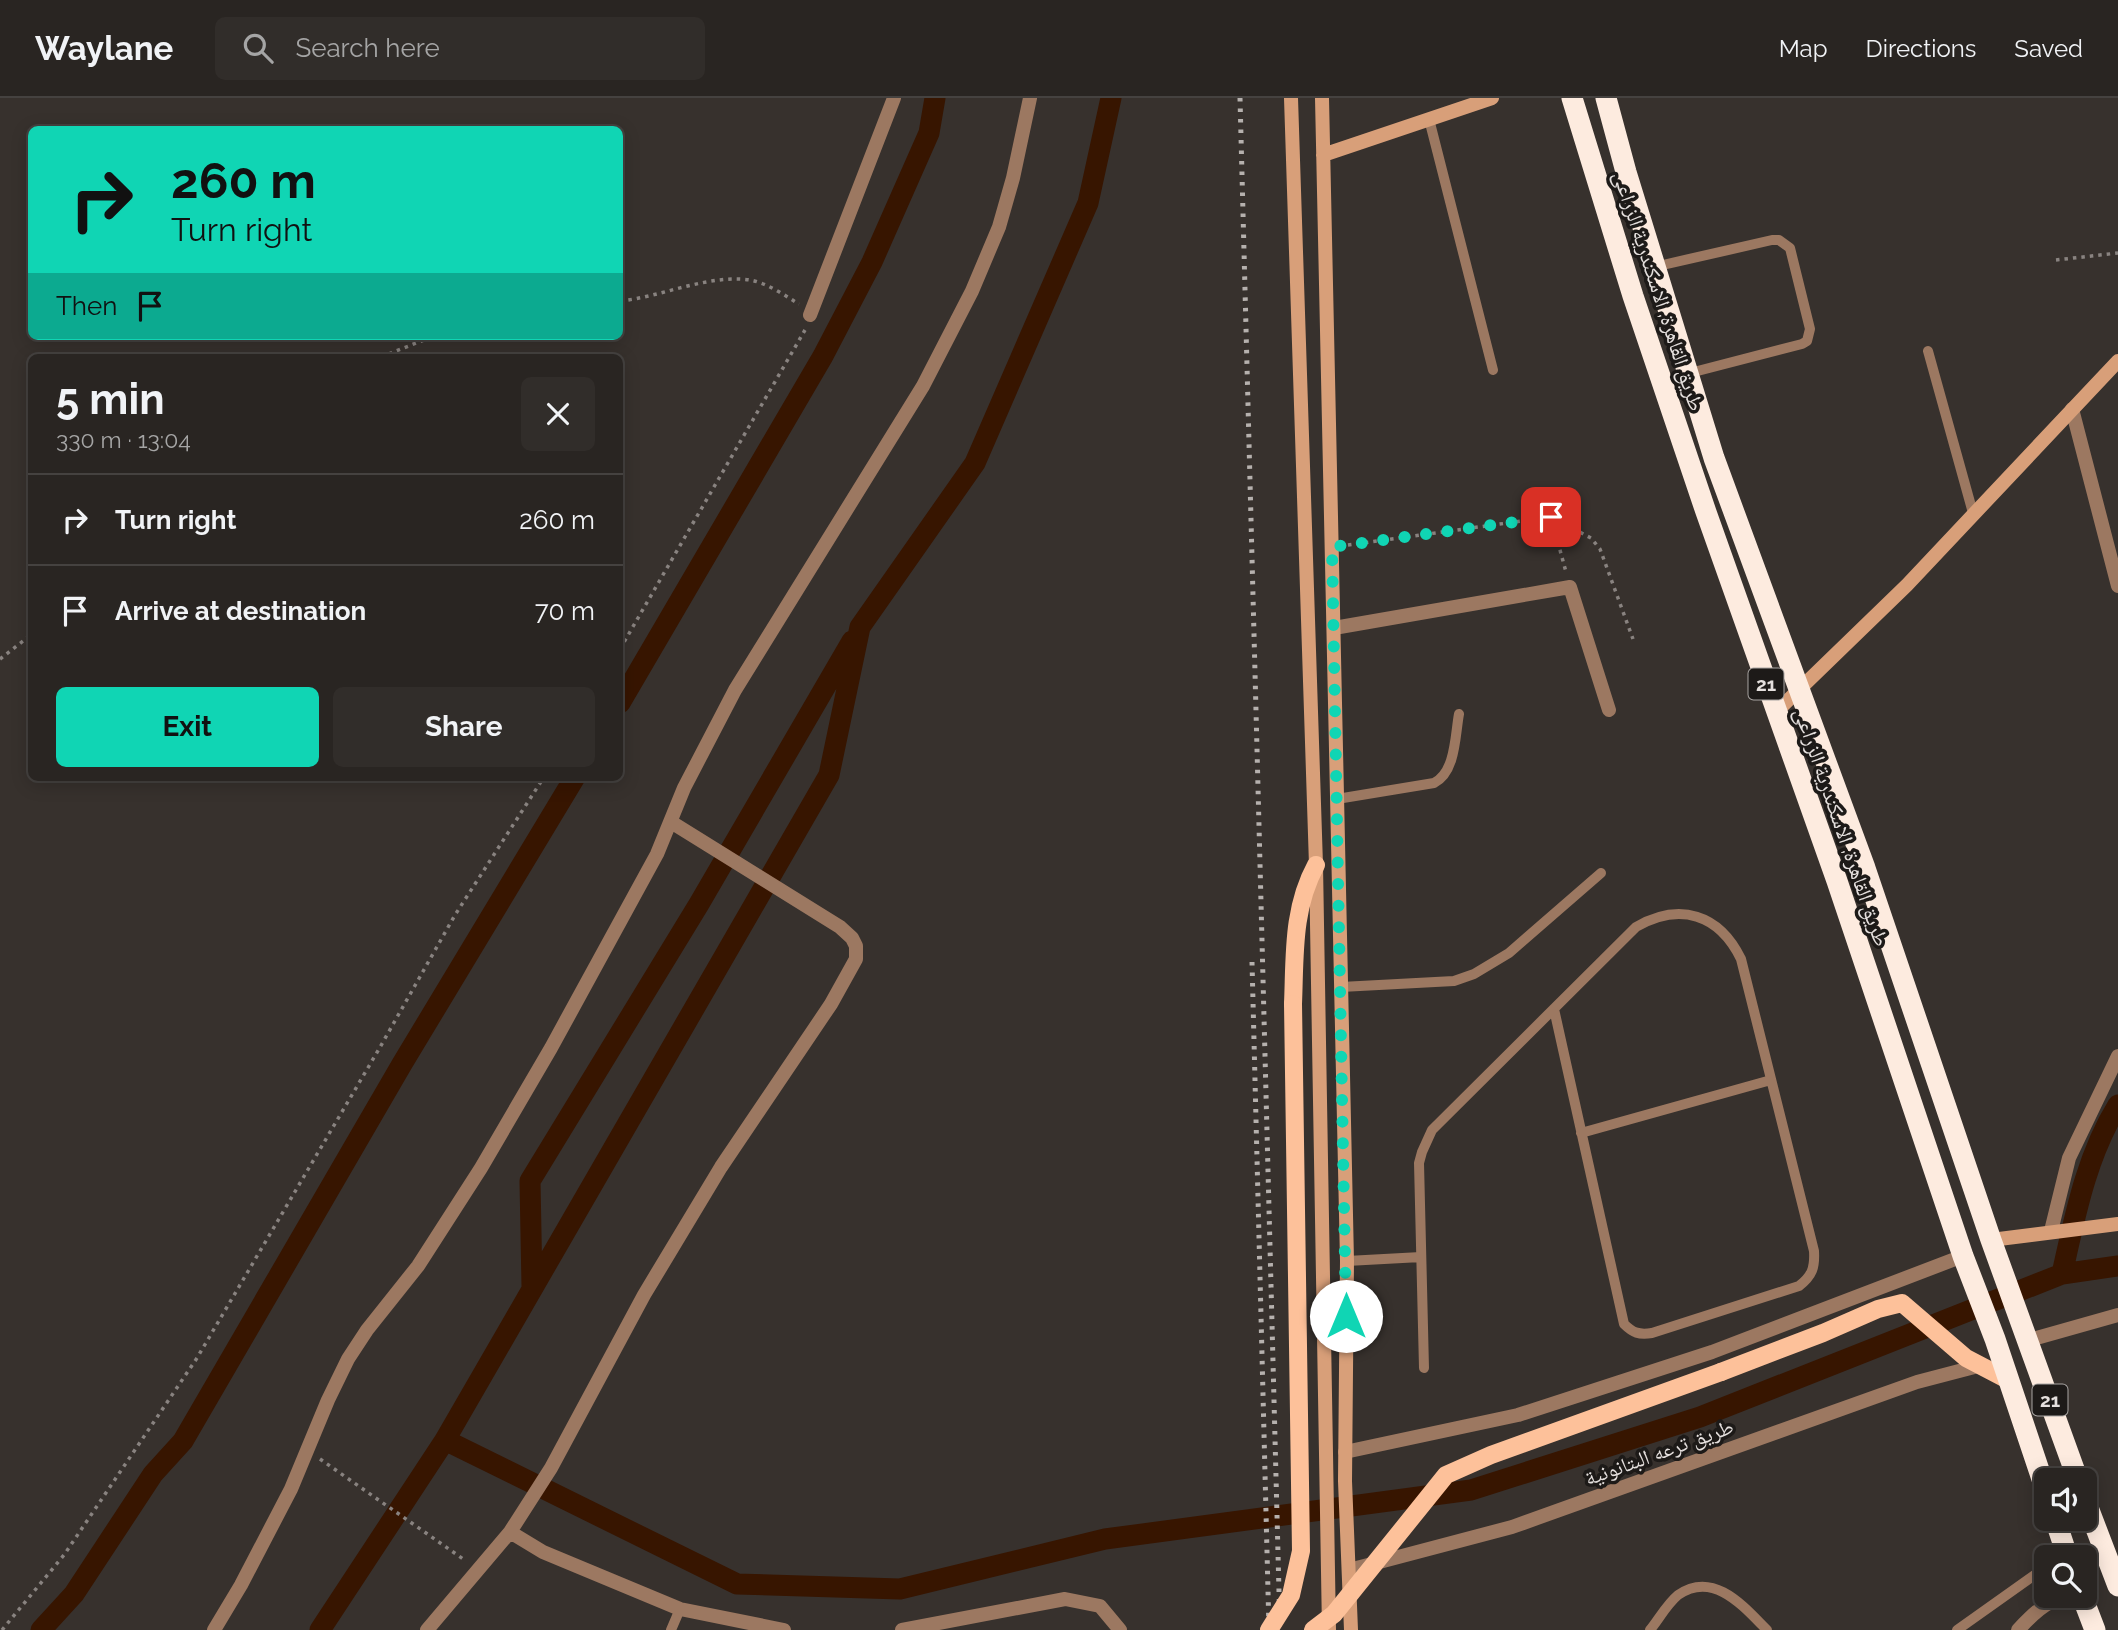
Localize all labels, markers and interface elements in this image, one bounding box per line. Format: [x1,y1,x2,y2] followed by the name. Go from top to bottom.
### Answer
[215,17,705,80] search box
[35,29,173,68] text: Waylane
[239,29,277,67] icon: search
[295,33,440,63] text: Search here
[1779,34,1828,63] text: Map
[1866,34,1976,63] text: Directions
[2014,34,2083,63] text: Saved
[171,152,316,209] text: 260 m
[56,154,147,245] icon: right
[1607,168,1710,414] street label: طريق القاهرة, الاسكندرية الزراعى
[171,211,312,248] text: Turn right
[131,287,169,325] icon: arrive
[56,291,117,321] text: Then
[56,375,165,424] text: 5 min
[521,377,595,451] button: close
[56,426,191,453] text: 330 m · 13:04
[1521,487,1581,547] pin
[1532,498,1570,536] icon: arrive
[56,501,94,539] icon: right
[115,505,236,535] text: Turn right
[519,505,595,535] text: 260 m
[56,592,94,630] icon: arrive
[115,596,366,626] text: Arrive at destination
[535,596,595,626] text: 70 m
[1748,668,1784,699] road number: 21
[56,687,319,767] button: Exit
[333,687,595,767] button: Share
[1788,704,1895,950] street label: طريق القاهرة, الاسكندرية الزراعى
[1309,1279,1383,1353] position arrow
[2032,1384,2068,1416] road number: 21
[1581,1414,1737,1491] street label: طريق ترعه البتانونية
[2034,1468,2097,1608] map controls
[2034,1468,2097,1531] button: sound
[2034,1545,2097,1608] button: search

